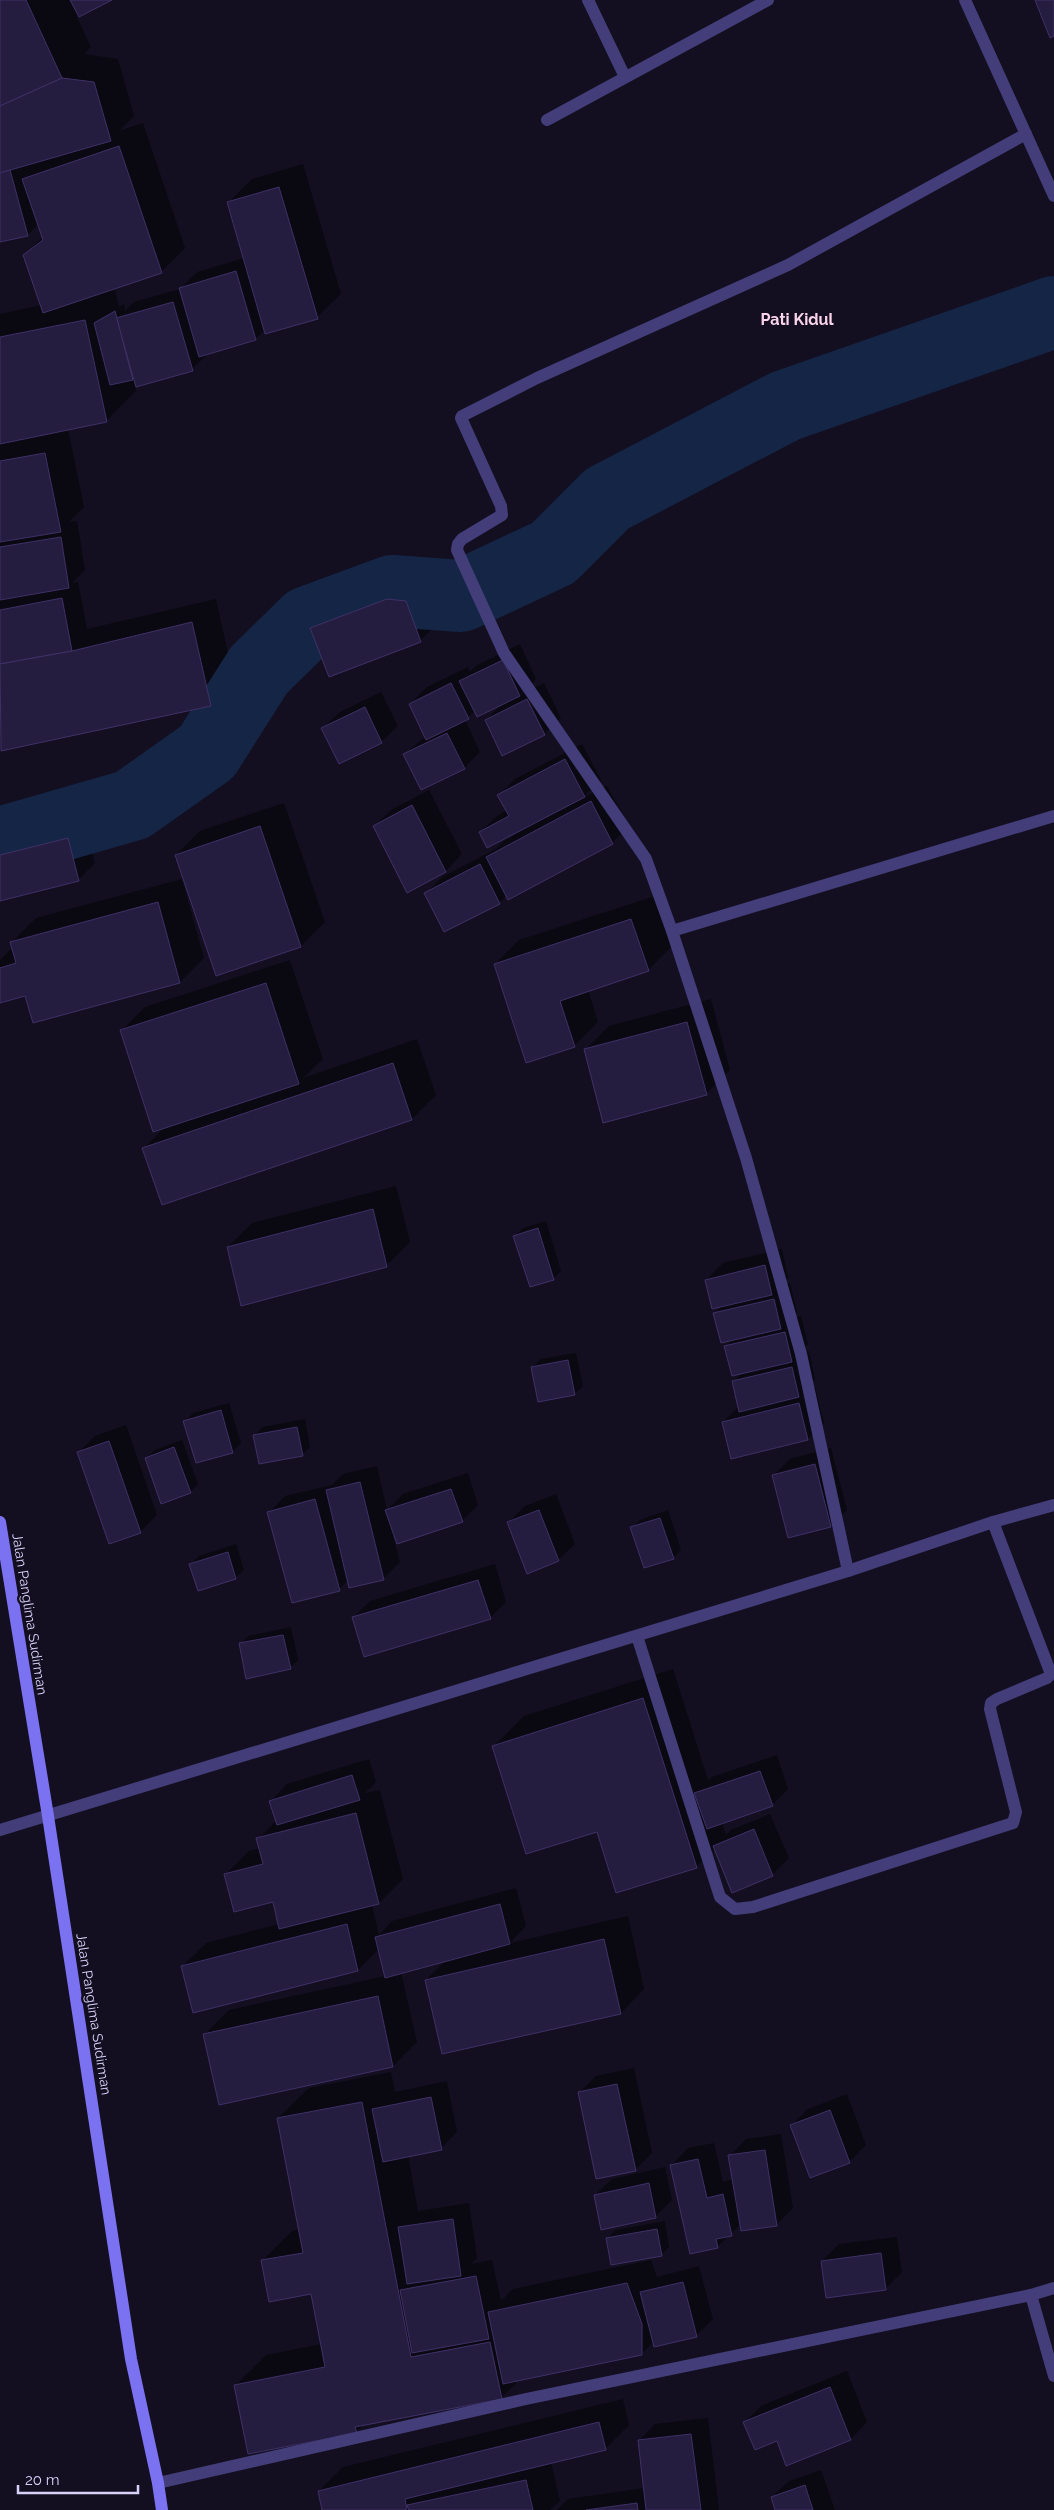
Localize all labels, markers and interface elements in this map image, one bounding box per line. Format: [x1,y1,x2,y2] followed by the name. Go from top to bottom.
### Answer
[760,310,834,329] district label: Pati Kidul
[9,1532,51,1696] street label: Jalan Panglima Sudirman
[73,1932,115,2096] street label: Jalan Panglima Sudirman
[18,2462,138,2494] scale bar
[25,2471,60,2489] text: 20 m

